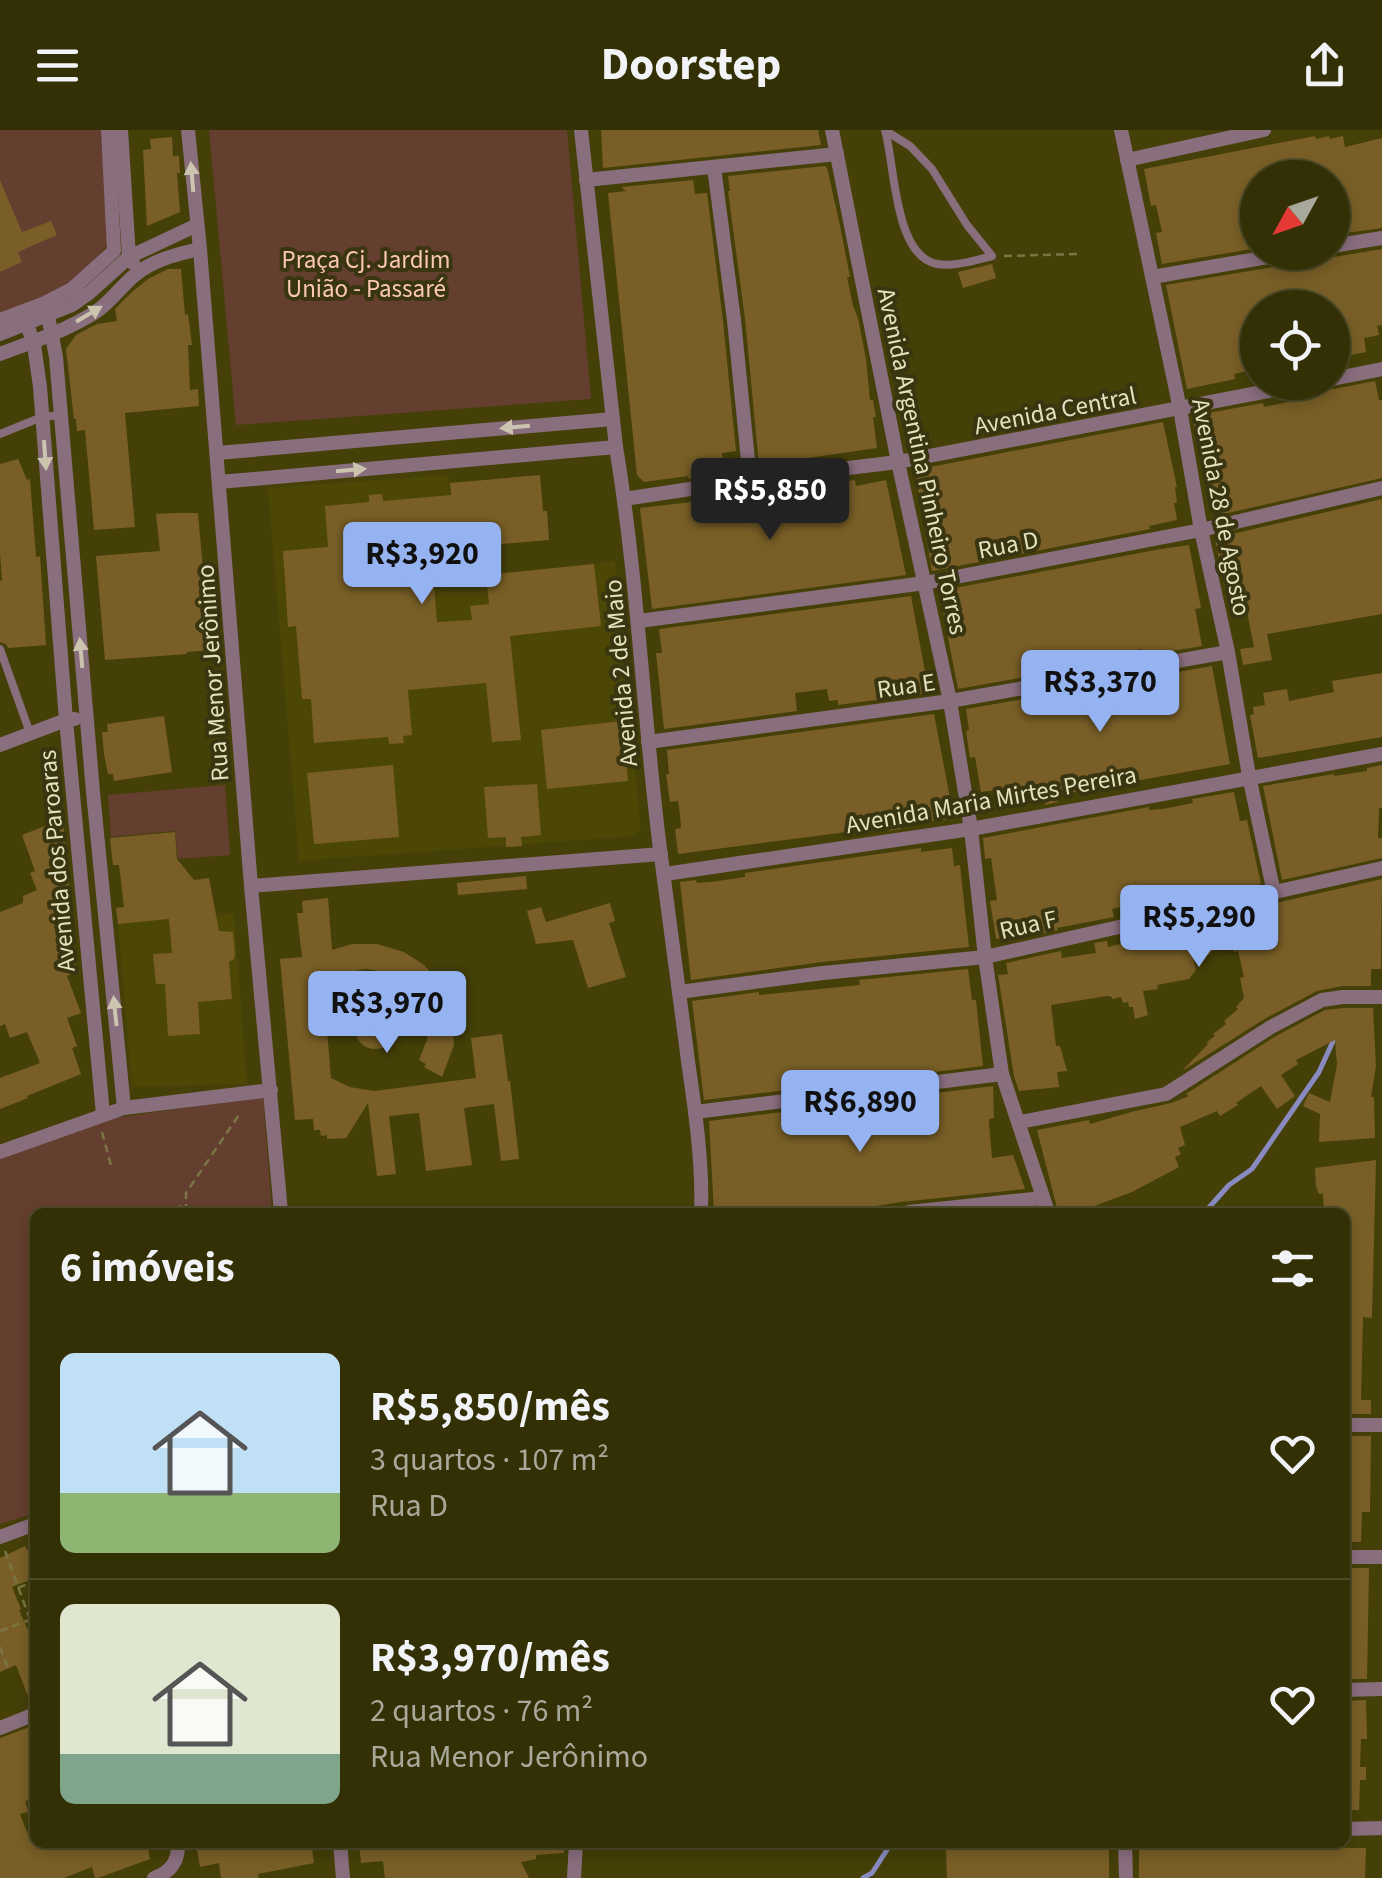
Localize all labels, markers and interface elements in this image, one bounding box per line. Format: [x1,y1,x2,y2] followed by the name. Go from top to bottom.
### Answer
[601,33,781,97] text: Doorstep
[30,38,85,93] icon: menu
[1297,38,1352,93] icon: share
[1240,160,1350,270] north arrow
[1240,160,1350,400] map controls
[184,161,200,193] one-way arrow
[281,242,451,307] park label: Praça Cj. Jardim União - Passaré
[868,285,976,638] street label: Avenida Argentina Pinheiro Torres
[1240,290,1350,400] button: locate
[75,306,103,323] one-way arrow
[971,378,1139,444] street label: Avenida Central
[1182,395,1260,619] street label: Avenida 28 de Agosto
[499,420,531,436] one-way arrow
[37,439,53,471] one-way arrow
[678,458,862,543] pin: R$5,850
[336,461,368,477] one-way arrow
[713,467,827,513] text: R$5,850
[330,522,514,607] pin: R$3,920
[975,522,1041,568] street label: Rua D
[365,531,479,577] text: R$3,920
[187,563,239,783] street label: Rua Menor Jerônimo
[595,578,647,768] street label: Avenida 2 de Maio
[72,636,88,668] one-way arrow
[1008,650,1192,735] pin: R$3,370
[1043,659,1157,705] text: R$3,370
[875,664,938,708] street label: Rua E
[29,748,85,973] street label: Avenida dos Paroaras
[843,757,1139,843] street label: Avenida Maria Mirtes Pereira
[1107,885,1291,970] pin: R$5,290
[1142,894,1256,940] text: R$5,290
[996,901,1060,949] street label: Rua F
[295,971,479,1056] pin: R$3,970
[330,980,444,1026] text: R$3,970
[106,995,122,1027] one-way arrow
[768,1070,952,1155] pin: R$6,890
[803,1079,917,1125] text: R$6,890
[60,1238,235,1298] text: 6 imóveis
[1265,1241,1320,1296] icon: filters
[370,1377,610,1437] text: R$5,850/mês
[140,1393,260,1513] icon: home
[1265,1426,1320,1481] icon: heart
[370,1437,609,1483] text: 3 quartos · 107 m²
[370,1483,448,1529] text: Rua D
[370,1628,610,1688] text: R$3,970/mês
[140,1644,260,1764] icon: home
[1265,1677,1320,1732] icon: heart
[370,1688,593,1734] text: 2 quartos · 76 m²
[370,1734,648,1780] text: Rua Menor Jerônimo

